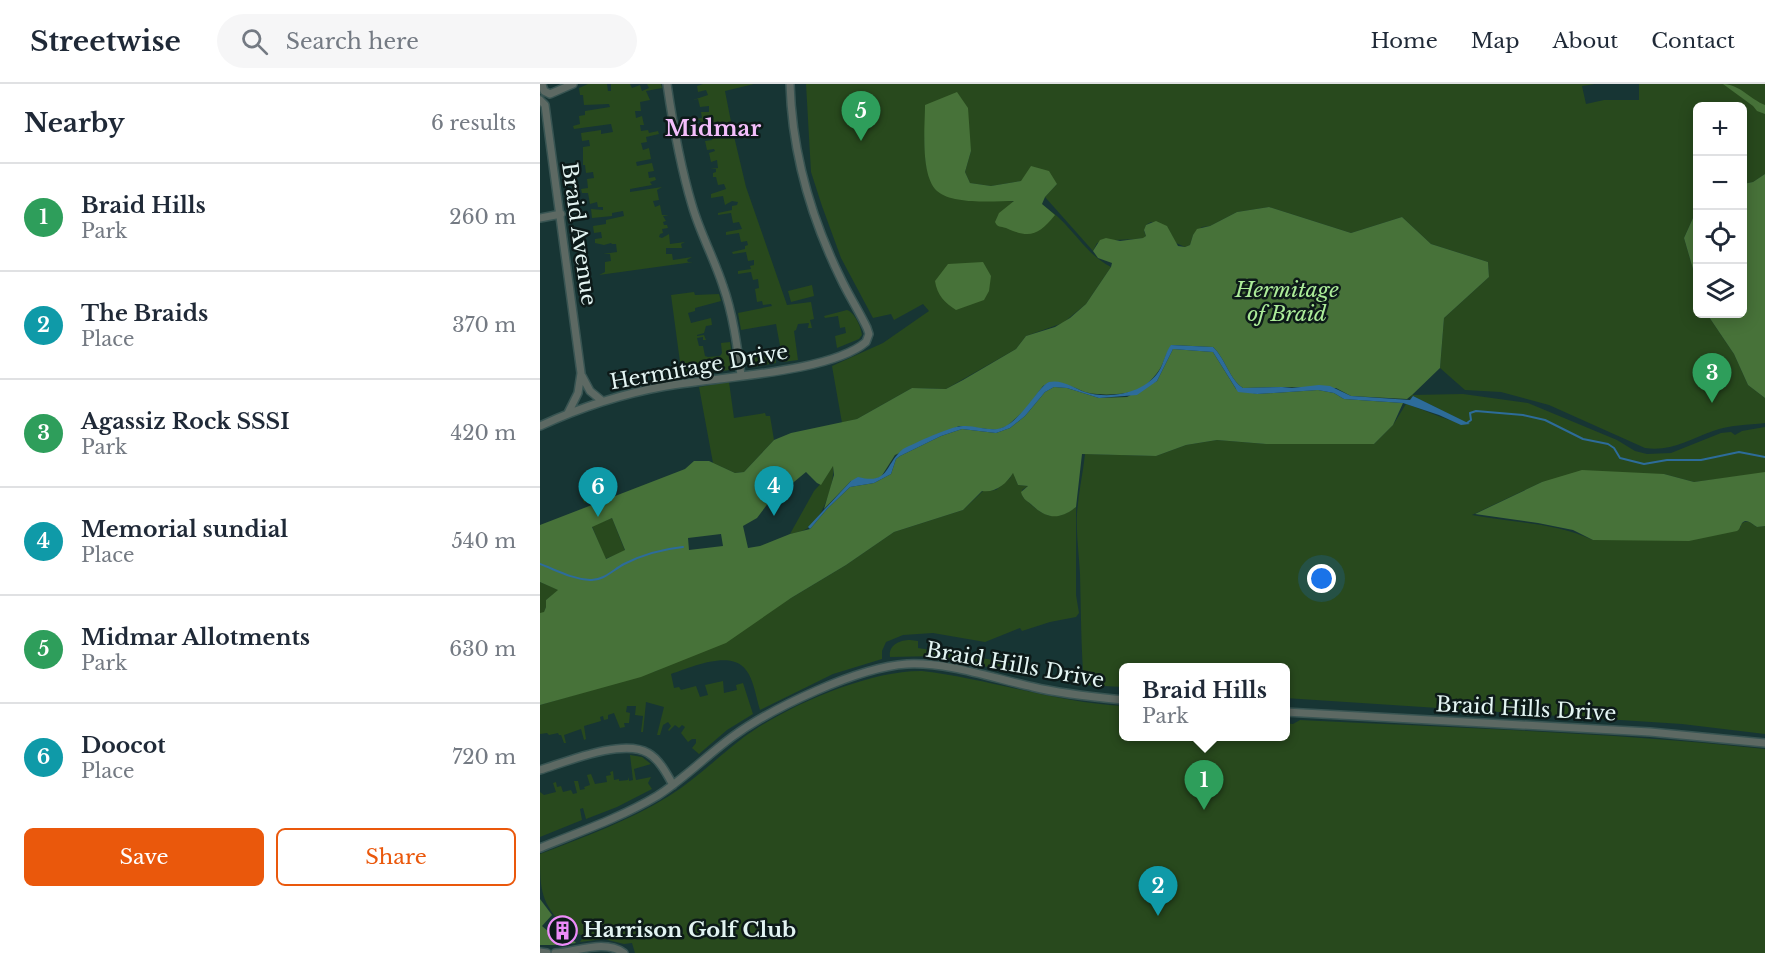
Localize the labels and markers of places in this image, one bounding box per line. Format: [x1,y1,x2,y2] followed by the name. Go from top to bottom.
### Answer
[842,92,880,141] pin: 5
[1692,354,1732,403] pin: 3
[754,466,794,516] pin: 4
[578,468,618,517] pin: 6
[1184,760,1224,810] pin: 1
[1138,866,1178,916] pin: 2
[546,914,578,946] building icon: Harrison Golf Club
[583,917,796,943] place label: Harrison Golf Club

